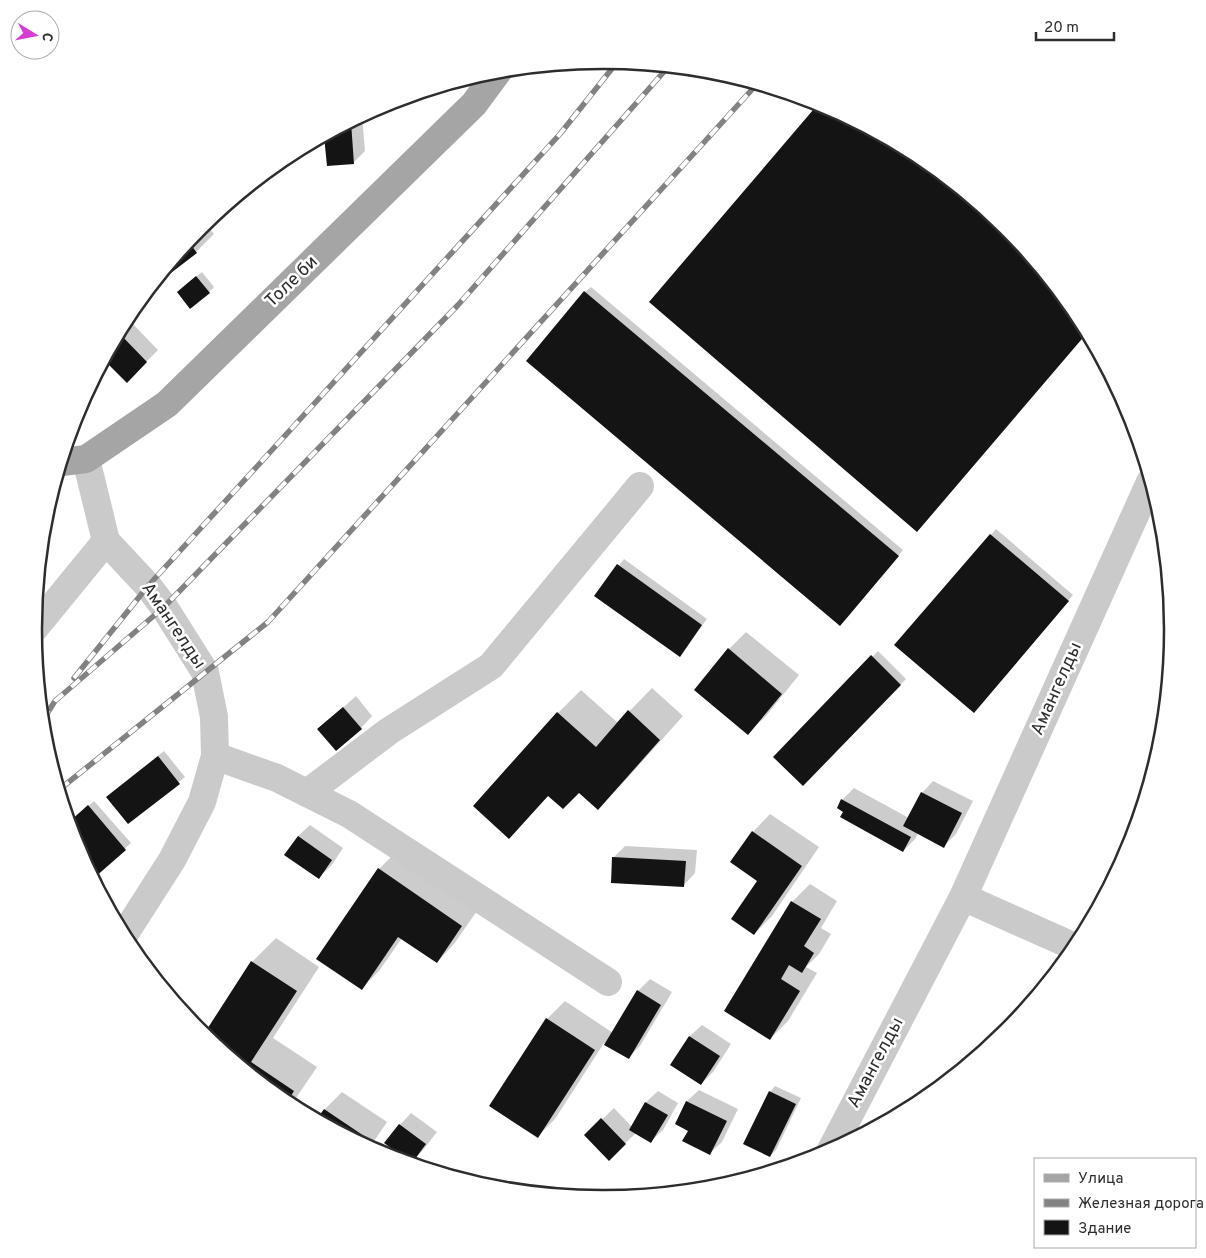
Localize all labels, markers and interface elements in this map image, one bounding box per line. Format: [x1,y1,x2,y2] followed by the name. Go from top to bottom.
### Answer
[10,10,60,60] north arrow
[1036,10,1114,42] scale bar
[1044,19,1079,38] text: 20 m
[37,31,55,43] text: С
[261,251,323,313] street label: Толе би
[136,578,210,674] street label: Амангелды
[1026,639,1088,739] street label: Амангелды
[843,1014,909,1112] street label: Амангелды
[1034,1158,1196,1248] legend
[1078,1170,1123,1189] text: Улица
[1078,1195,1204,1214] text: Железная дорога
[1078,1220,1131,1239] text: Здание

